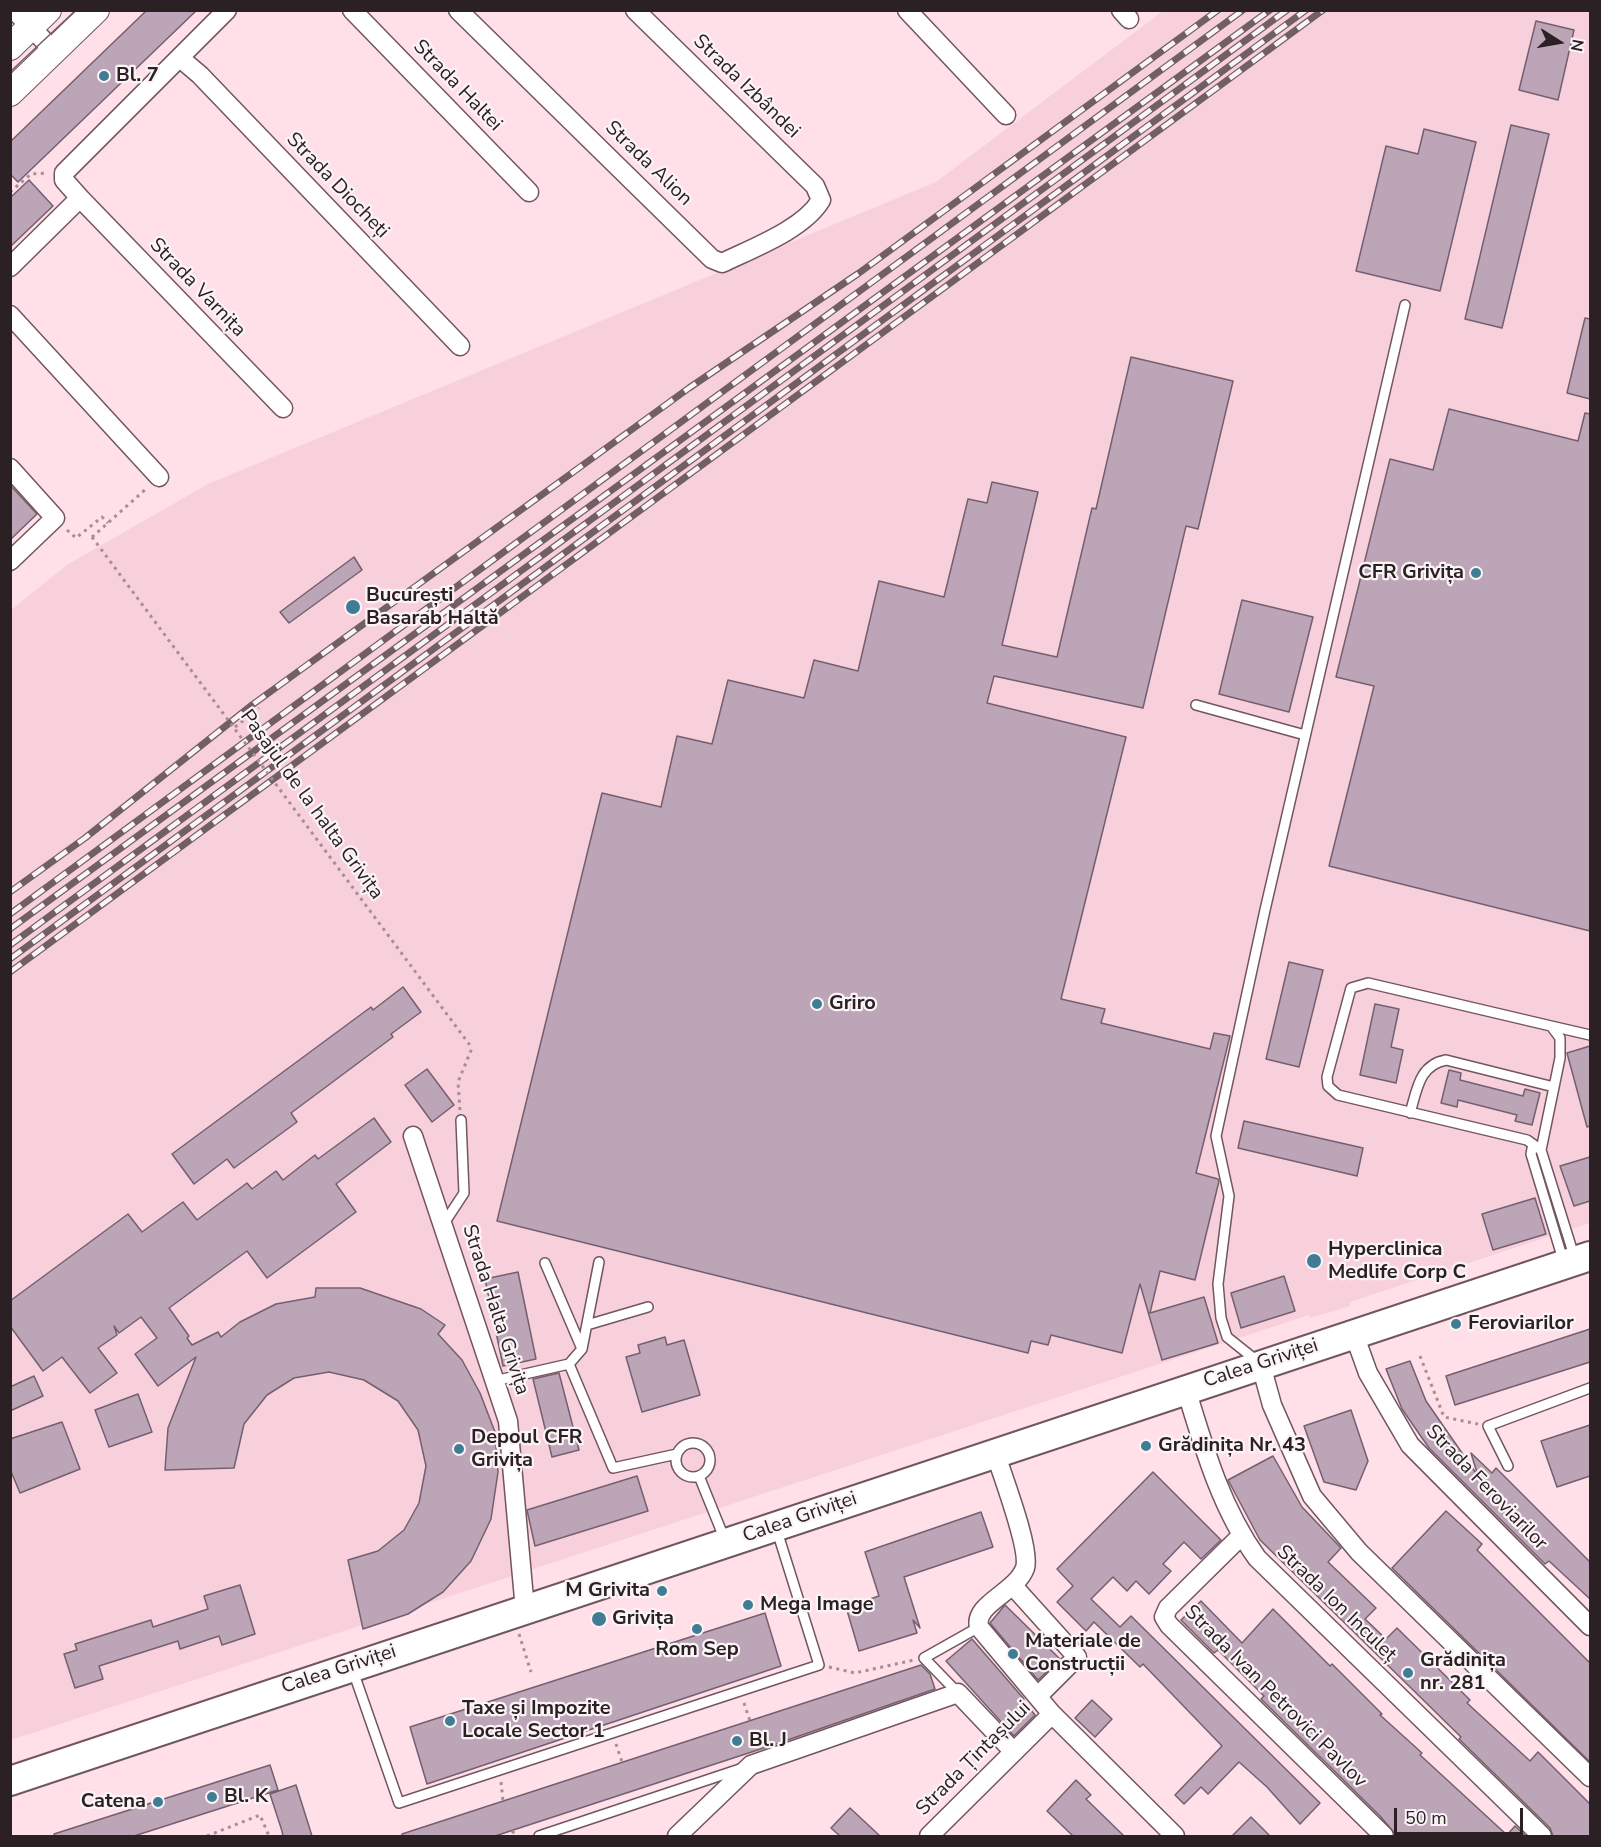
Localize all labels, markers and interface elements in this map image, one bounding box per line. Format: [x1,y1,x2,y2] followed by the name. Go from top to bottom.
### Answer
[1529,12,1589,72] north arrow
[688,30,804,144] street label: Strada Izbândei
[407,35,507,137] street label: Strada Haltei
[1565,37,1589,53] text: N
[116,64,159,88] place label: Bl. 7
[97,69,111,83] marker: Bl. 7
[599,116,697,212] street label: Strada Alion
[281,128,393,244] street label: Strada Diocheți
[144,234,250,342] street label: Strada Varnița
[1358,561,1464,585] place label: CFR Grivița
[1469,566,1483,580] marker: CFR Grivița
[366,584,499,631] place label: București Basarab Haltă
[344,598,362,616] marker: București Basarab Haltă
[234,706,388,904] street label: Pasajul de la halta Grivița
[829,992,876,1016] place label: Griro
[810,997,824,1011] marker: Griro
[456,1222,534,1398] street label: Strada Halta Grivița
[1328,1238,1466,1285] place label: Hyperclinica Medlife Corp C
[1305,1252,1323,1270] marker: Hyperclinica Medlife Corp C
[1468,1312,1574,1336] place label: Feroviarilor
[1449,1317,1463,1331] marker: Feroviarilor
[1201,1334,1321,1394] street label: Calea Griviței
[1420,1420,1552,1556] street label: Strada Feroviarilor
[471,1426,582,1473] place label: Depoul CFR Grivița
[1158,1434,1306,1458] place label: Grădinița Nr. 43
[1139,1439,1153,1453] marker: Grădinița Nr. 43
[452,1442,466,1456] marker: Depoul CFR Grivița
[740,1487,860,1549] street label: Calea Griviței
[1271,1541,1401,1667] street label: Strada Ion Inculeț
[565,1579,650,1603] place label: M Grivita
[655,1584,669,1598] marker: M Grivita
[760,1593,874,1617] place label: Mega Image
[741,1598,755,1612] marker: Mega Image
[1179,1601,1371,1793] street label: Strada Ivan Petrovici Pavlov
[612,1607,674,1631] place label: Grivița
[590,1610,608,1628] marker: Grivița
[690,1622,704,1636] marker: Rom Sep
[1025,1630,1141,1677] place label: Materiale de Construcții
[655,1638,739,1662] place label: Rom Sep
[279,1640,399,1700] street label: Calea Griviței
[1006,1647,1020,1661] marker: Materiale de Construcții
[1420,1649,1506,1696] place label: Grădinița nr. 281
[1401,1666,1415,1680] marker: Grădinița nr. 281
[462,1697,610,1744] place label: Taxe și Impozite Locale Sector 1
[912,1697,1036,1821] street label: Strada Țintașului
[443,1714,457,1728] marker: Taxe și Impozite Locale Sector 1
[749,1729,787,1753] place label: Bl. J
[730,1734,744,1748] marker: Bl. J
[224,1785,268,1809] place label: Bl. K
[81,1790,146,1814] place label: Catena
[205,1790,219,1804] marker: Bl. K
[151,1795,165,1809] marker: Catena
[1397,1796,1526,1834] scale bar
[1405,1806,1447,1830] text: 50 m

